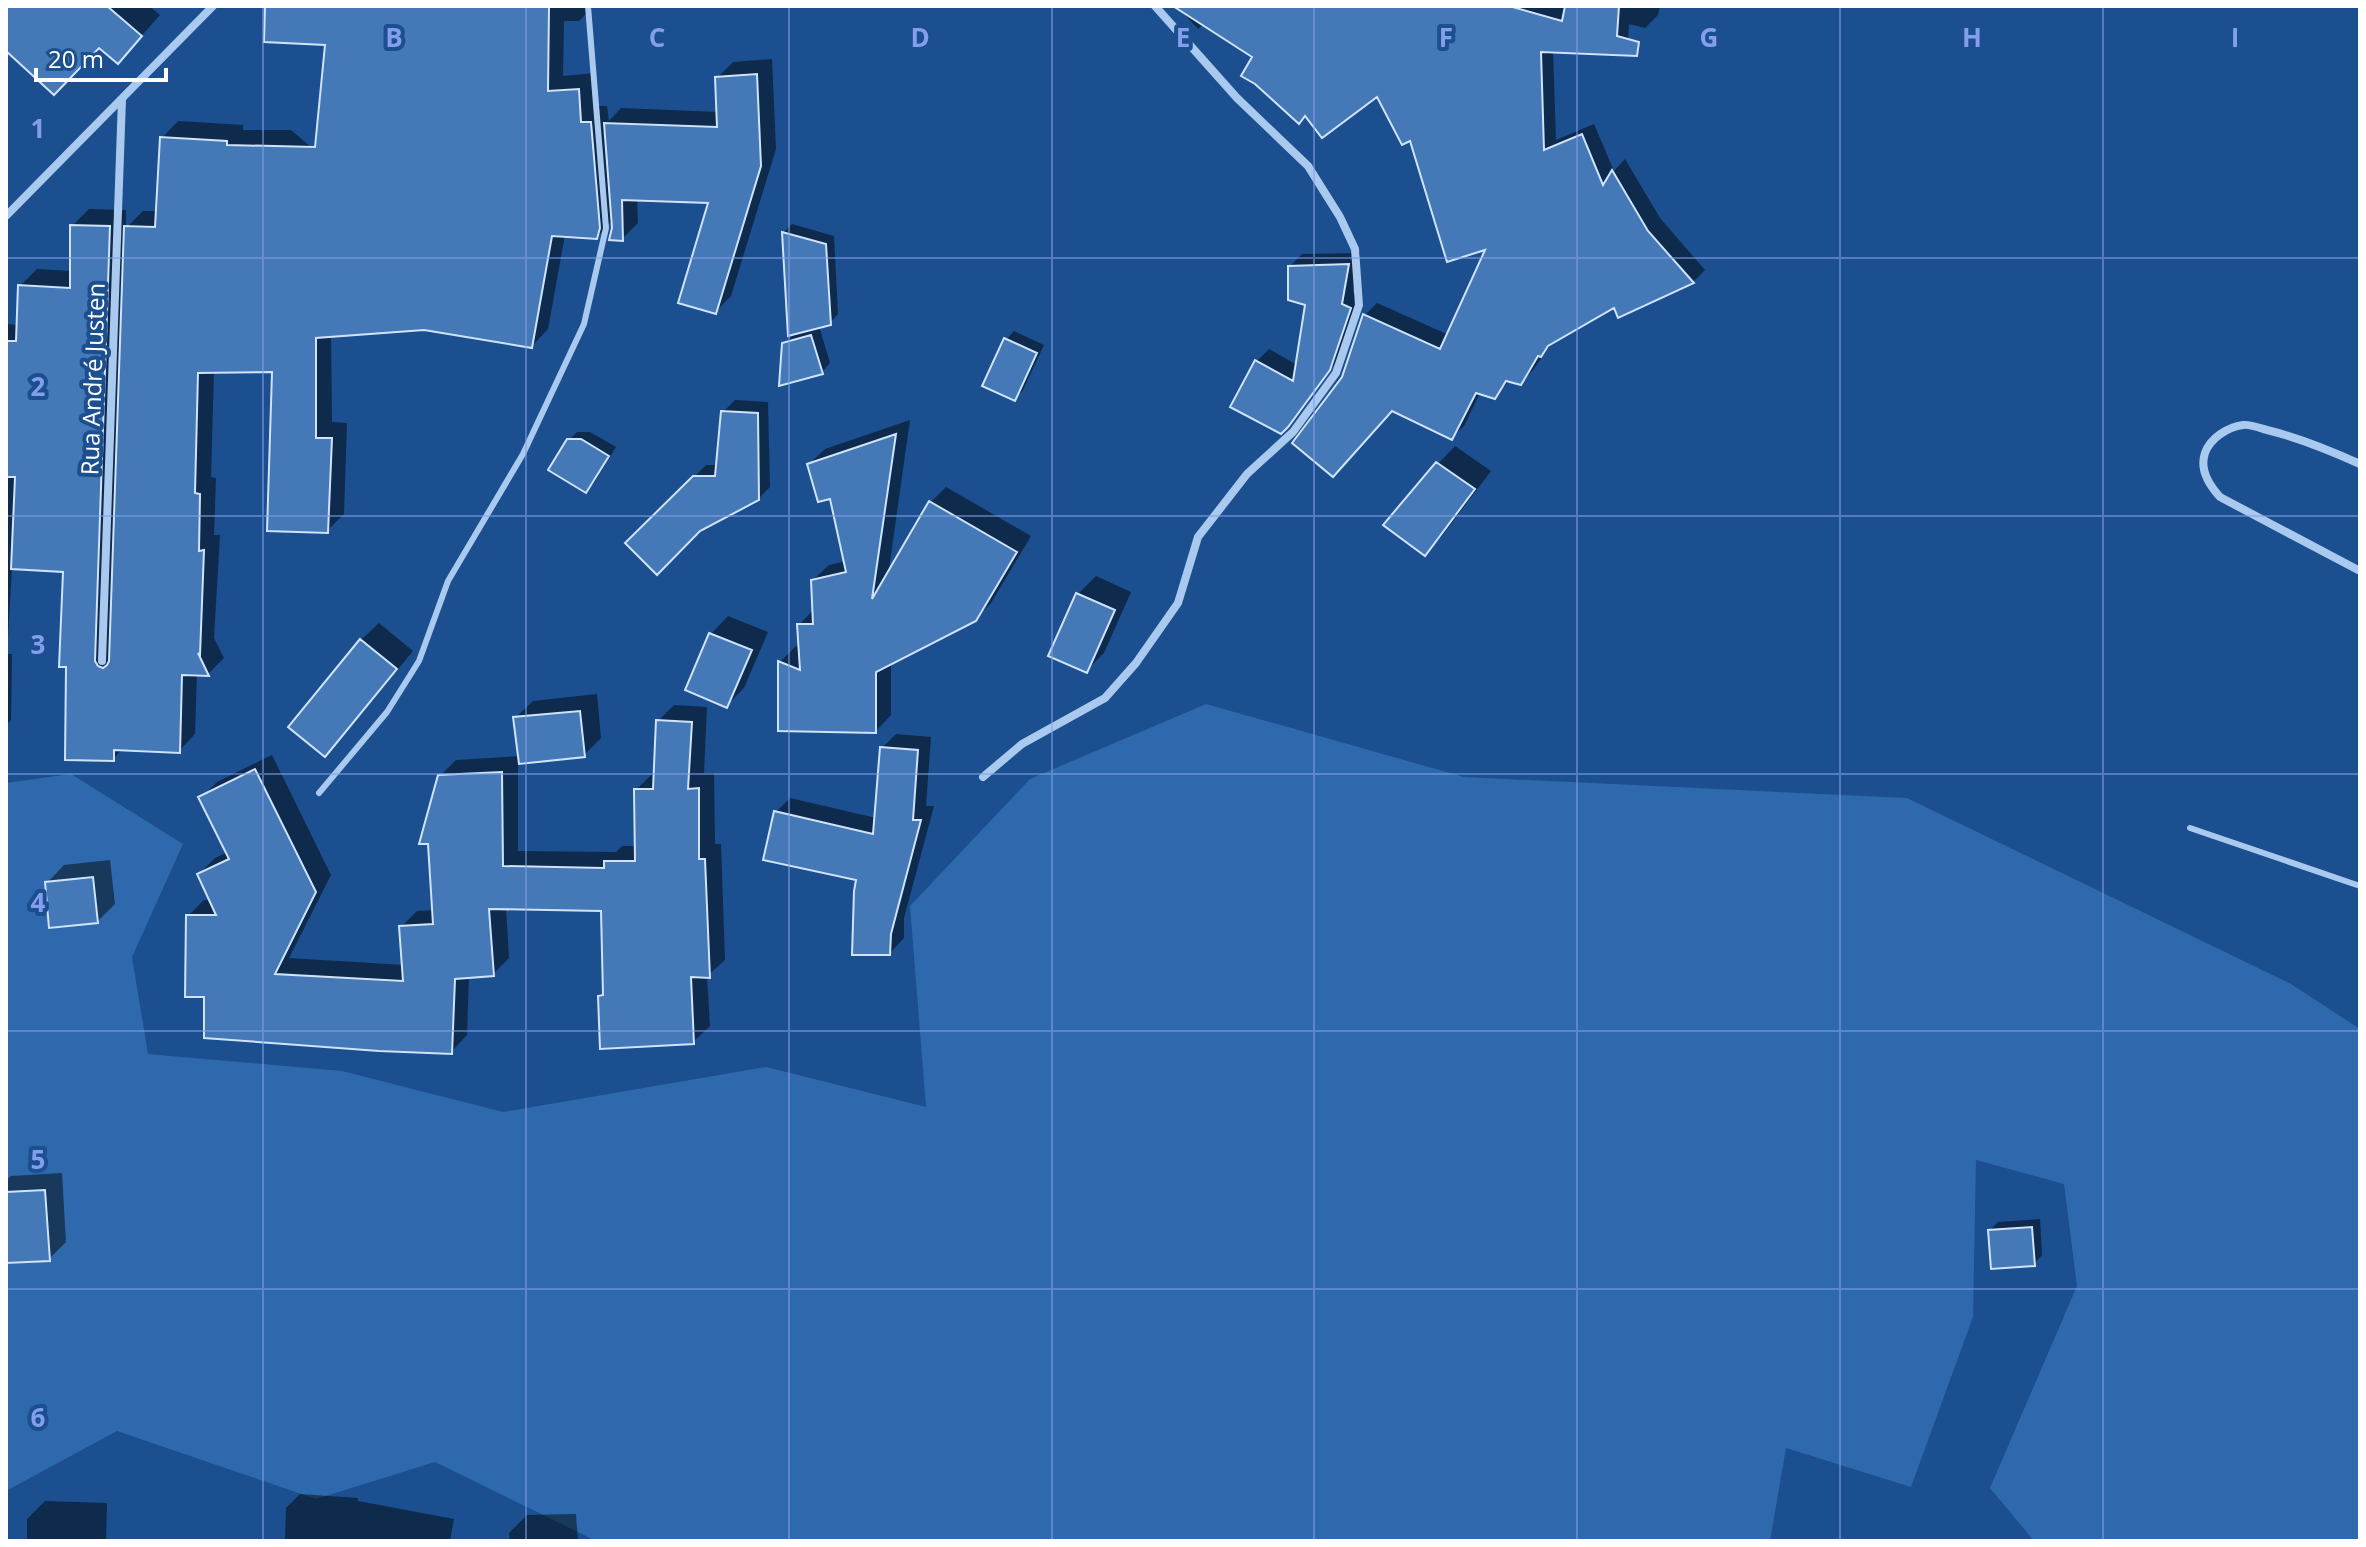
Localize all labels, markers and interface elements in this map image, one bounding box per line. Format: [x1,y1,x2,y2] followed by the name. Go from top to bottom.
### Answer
[385,19,403,55] text: B
[649,19,665,55] text: C
[910,19,930,55] text: D
[1176,19,1190,55] text: E
[1439,19,1453,55] text: F
[1700,19,1718,55] text: G
[1962,19,1982,55] text: H
[2231,19,2239,55] text: I
[36,32,166,82] scale bar
[48,42,104,75] text: 20 m
[31,110,45,146] text: 1
[72,282,112,476] street label: Rua André Justen
[31,368,46,404] text: 2
[31,626,45,662] text: 3
[31,884,46,920] text: 4
[31,1141,45,1177] text: 5
[31,1399,46,1435] text: 6

